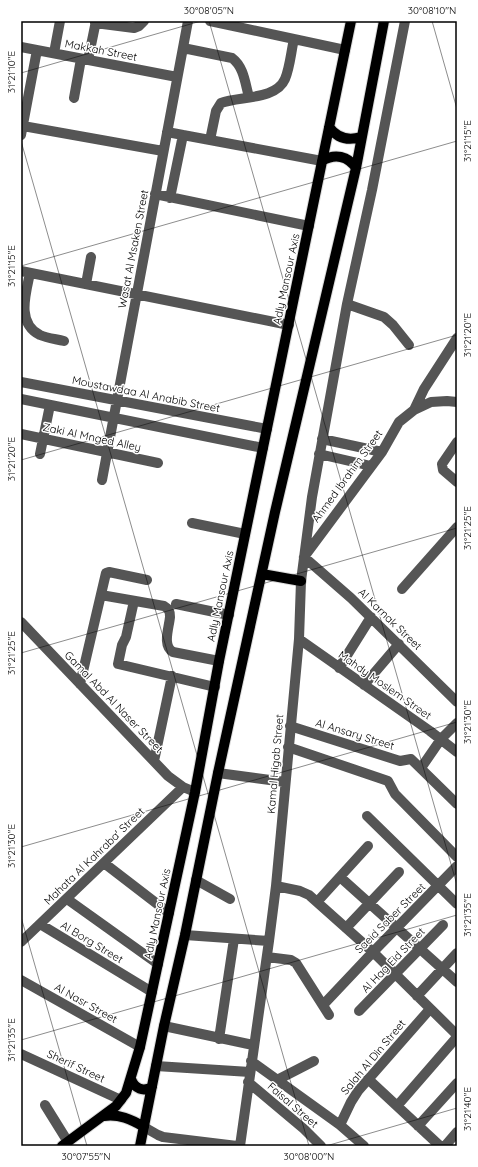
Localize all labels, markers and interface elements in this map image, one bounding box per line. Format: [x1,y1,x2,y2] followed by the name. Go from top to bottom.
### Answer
[184,4,234,17] text: 30°08'05"N
[408,4,456,17] text: 30°08'10"N
[64,36,139,64] street label: Makkah Street
[5,50,18,93] text: 31°21'10"E
[461,120,474,162] text: 31°21'15"E
[115,188,151,310] street label: Wasat Al Msaken Street
[270,232,302,326] street label: Adly Mansour Axis
[5,245,18,287] text: 31°21'15"E
[461,312,474,357] text: 31°21'20"E
[71,373,221,415] street label: Moustawdaa Al Anabib Street
[42,420,142,454] street label: Zaki Al Mnged Alley
[309,427,385,525] street label: Ahmed Ibrahim Street
[5,436,18,481] text: 31°21'20"E
[461,506,474,550] text: 31°21'25"E
[204,549,236,643] street label: Adly Mansour Axis
[355,585,425,653] street label: Al Karnak Street
[5,631,18,675] text: 31°21'25"E
[62,648,167,756] street label: Gamal Abd Al Naser Street
[336,648,435,723] street label: Mahdy Moslem Street
[461,700,474,744] text: 31°21'30"E
[264,713,286,814] street label: Kamal Higab Street
[314,715,396,753] street label: Al Ansary Street
[41,804,147,908] street label: Mahata Al Kahraba' Street
[5,824,18,868] text: 31°21'30"E
[141,867,173,961] street label: Adly Mansour Axis
[352,880,428,956] street label: Saeid Saber Street
[461,893,474,937] text: 31°21'35"E
[58,918,126,966] street label: Al Borg Street
[358,924,428,996] street label: Al Hag Eid Street
[52,980,120,1026] street label: Al Nasr Street
[338,1016,409,1097] street label: Salah Al Din Street
[5,1018,18,1062] text: 31°21'35"E
[45,1046,107,1086] street label: Sherif Street
[265,1079,321,1131] street label: Faisal Street
[461,1087,474,1131] text: 31°21'40"E
[62,1150,110,1163] text: 30°07'55"N
[284,1150,334,1163] text: 30°08'00"N

